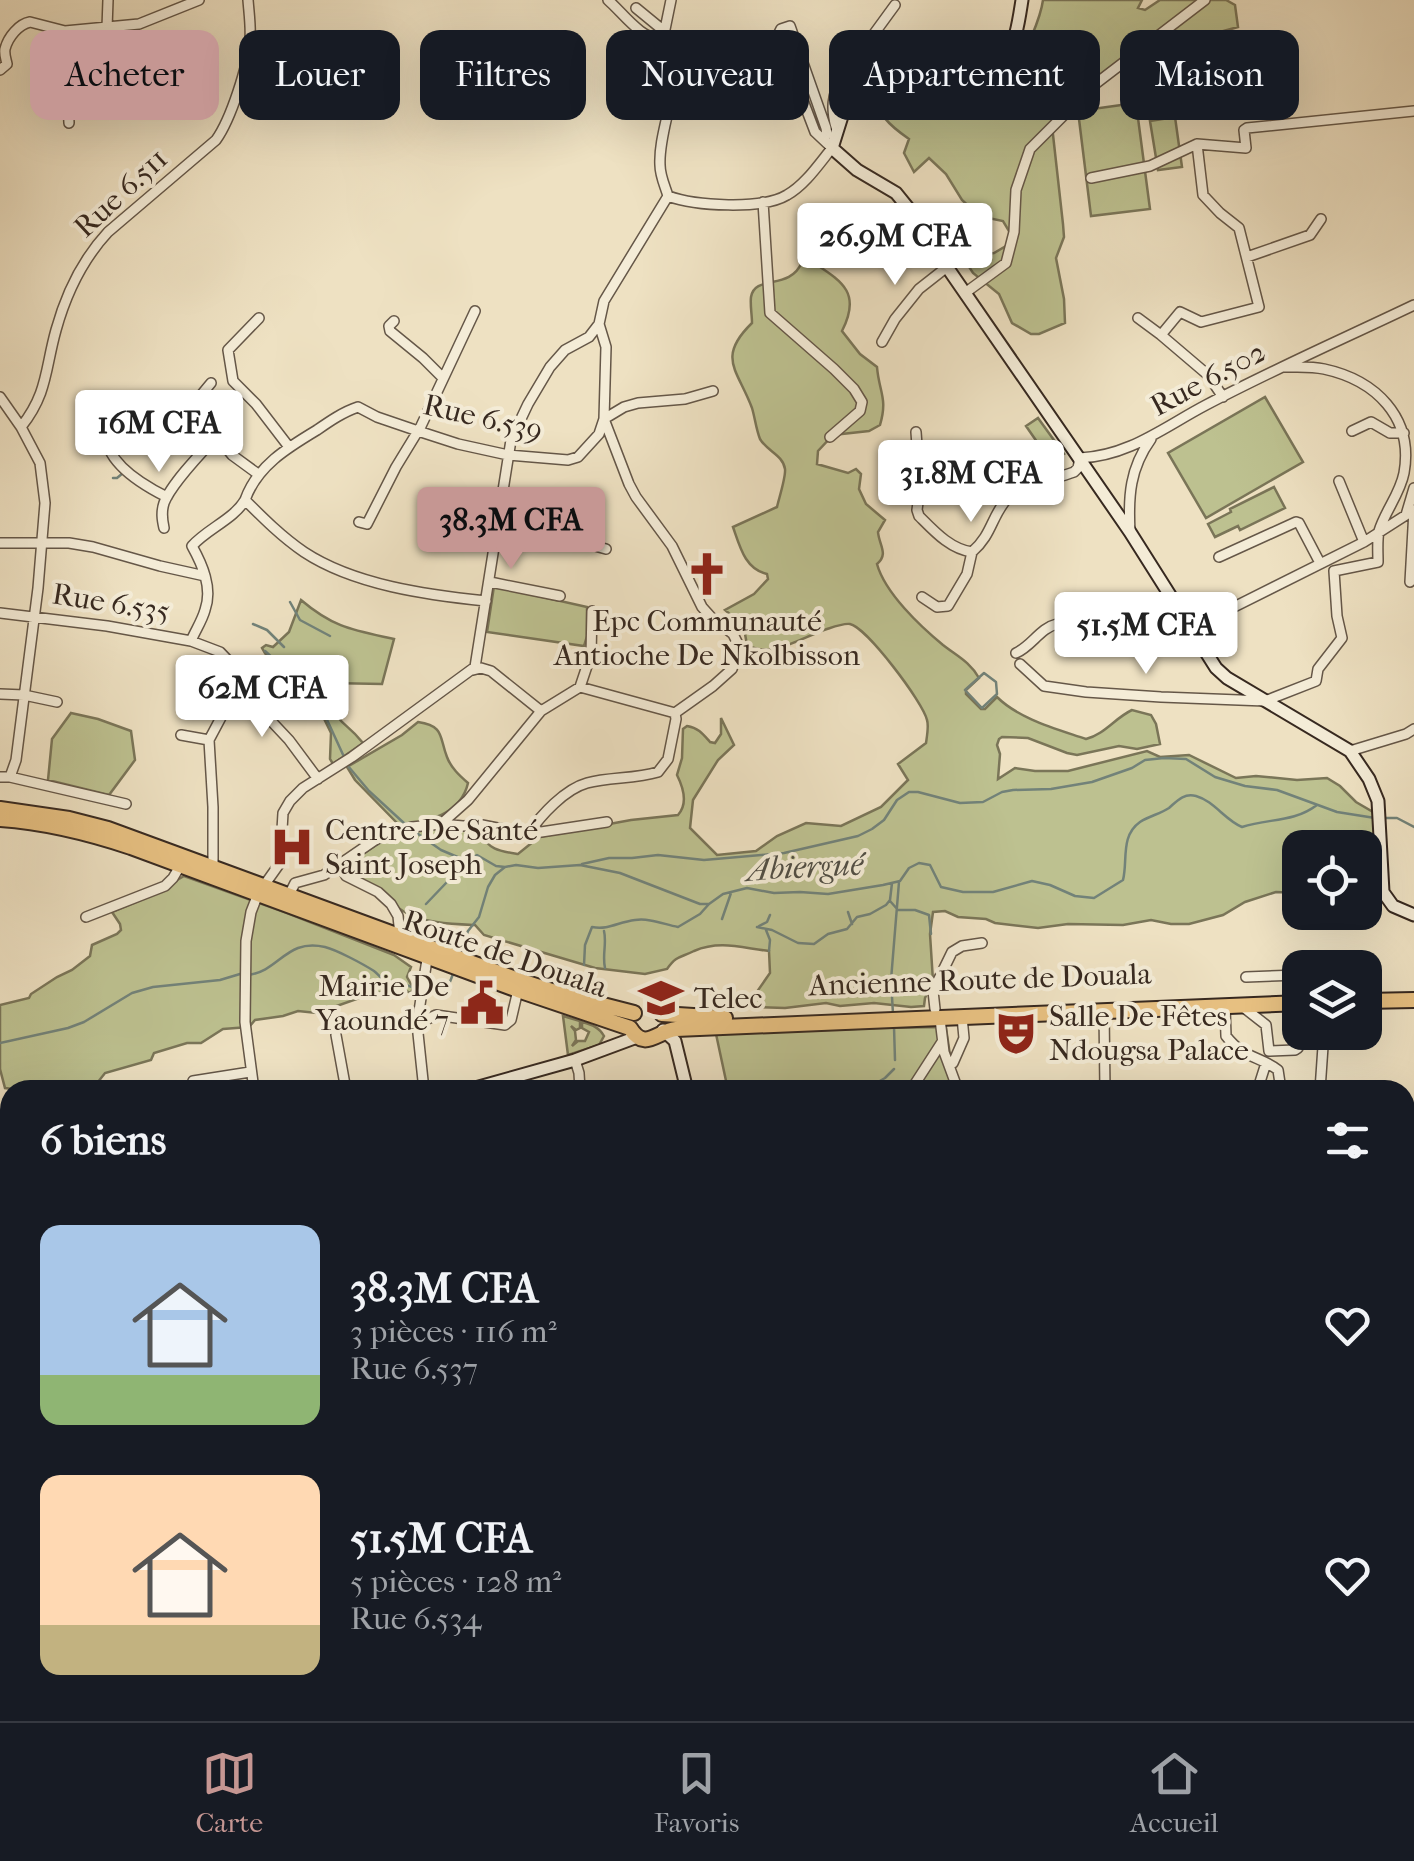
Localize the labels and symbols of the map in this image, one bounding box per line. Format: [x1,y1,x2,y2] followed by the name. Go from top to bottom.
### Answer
[67,141,175,245] street label: Rue 6.511
[781,203,1009,288] pin: 26.9M CFA
[1145,334,1271,424] street label: Rue 6.502
[420,387,546,449] street label: Rue 6.539
[67,390,251,475] pin: 16M CFA
[857,440,1085,525] pin: 31.8M CFA
[397,487,625,572] pin: 38.3M CFA
[683,550,731,598] church icon: Epc Communauté Antioche De Nkolbisson
[50,576,172,630] street label: Rue 6.535
[1032,592,1260,677] pin: 51.5M CFA
[553,604,861,673] place label: Epc Communauté Antioche De Nkolbisson
[170,655,354,740] pin: 62M CFA
[325,813,538,882] place label: Centre De Santé Saint Joseph
[268,823,316,871] hospital icon: Centre De Santé Saint Joseph
[742,845,868,889] water label: Abiergué
[398,903,613,1006] street label: Route de Douala
[807,956,1153,1004] street label: Ancienne Route de Douala
[315,969,449,1038] place label: Mairie De Yaoundé 7
[637,974,685,1022] school or university icon: Telec
[458,979,506,1027] public building icon: Mairie De Yaoundé 7
[694,981,763,1016] place label: Telec
[1049,999,1249,1068] place label: Salle De Fêtes Ndougsa Palace
[992,1009,1040,1057] theatre icon: Salle De Fêtes Ndougsa Palace

